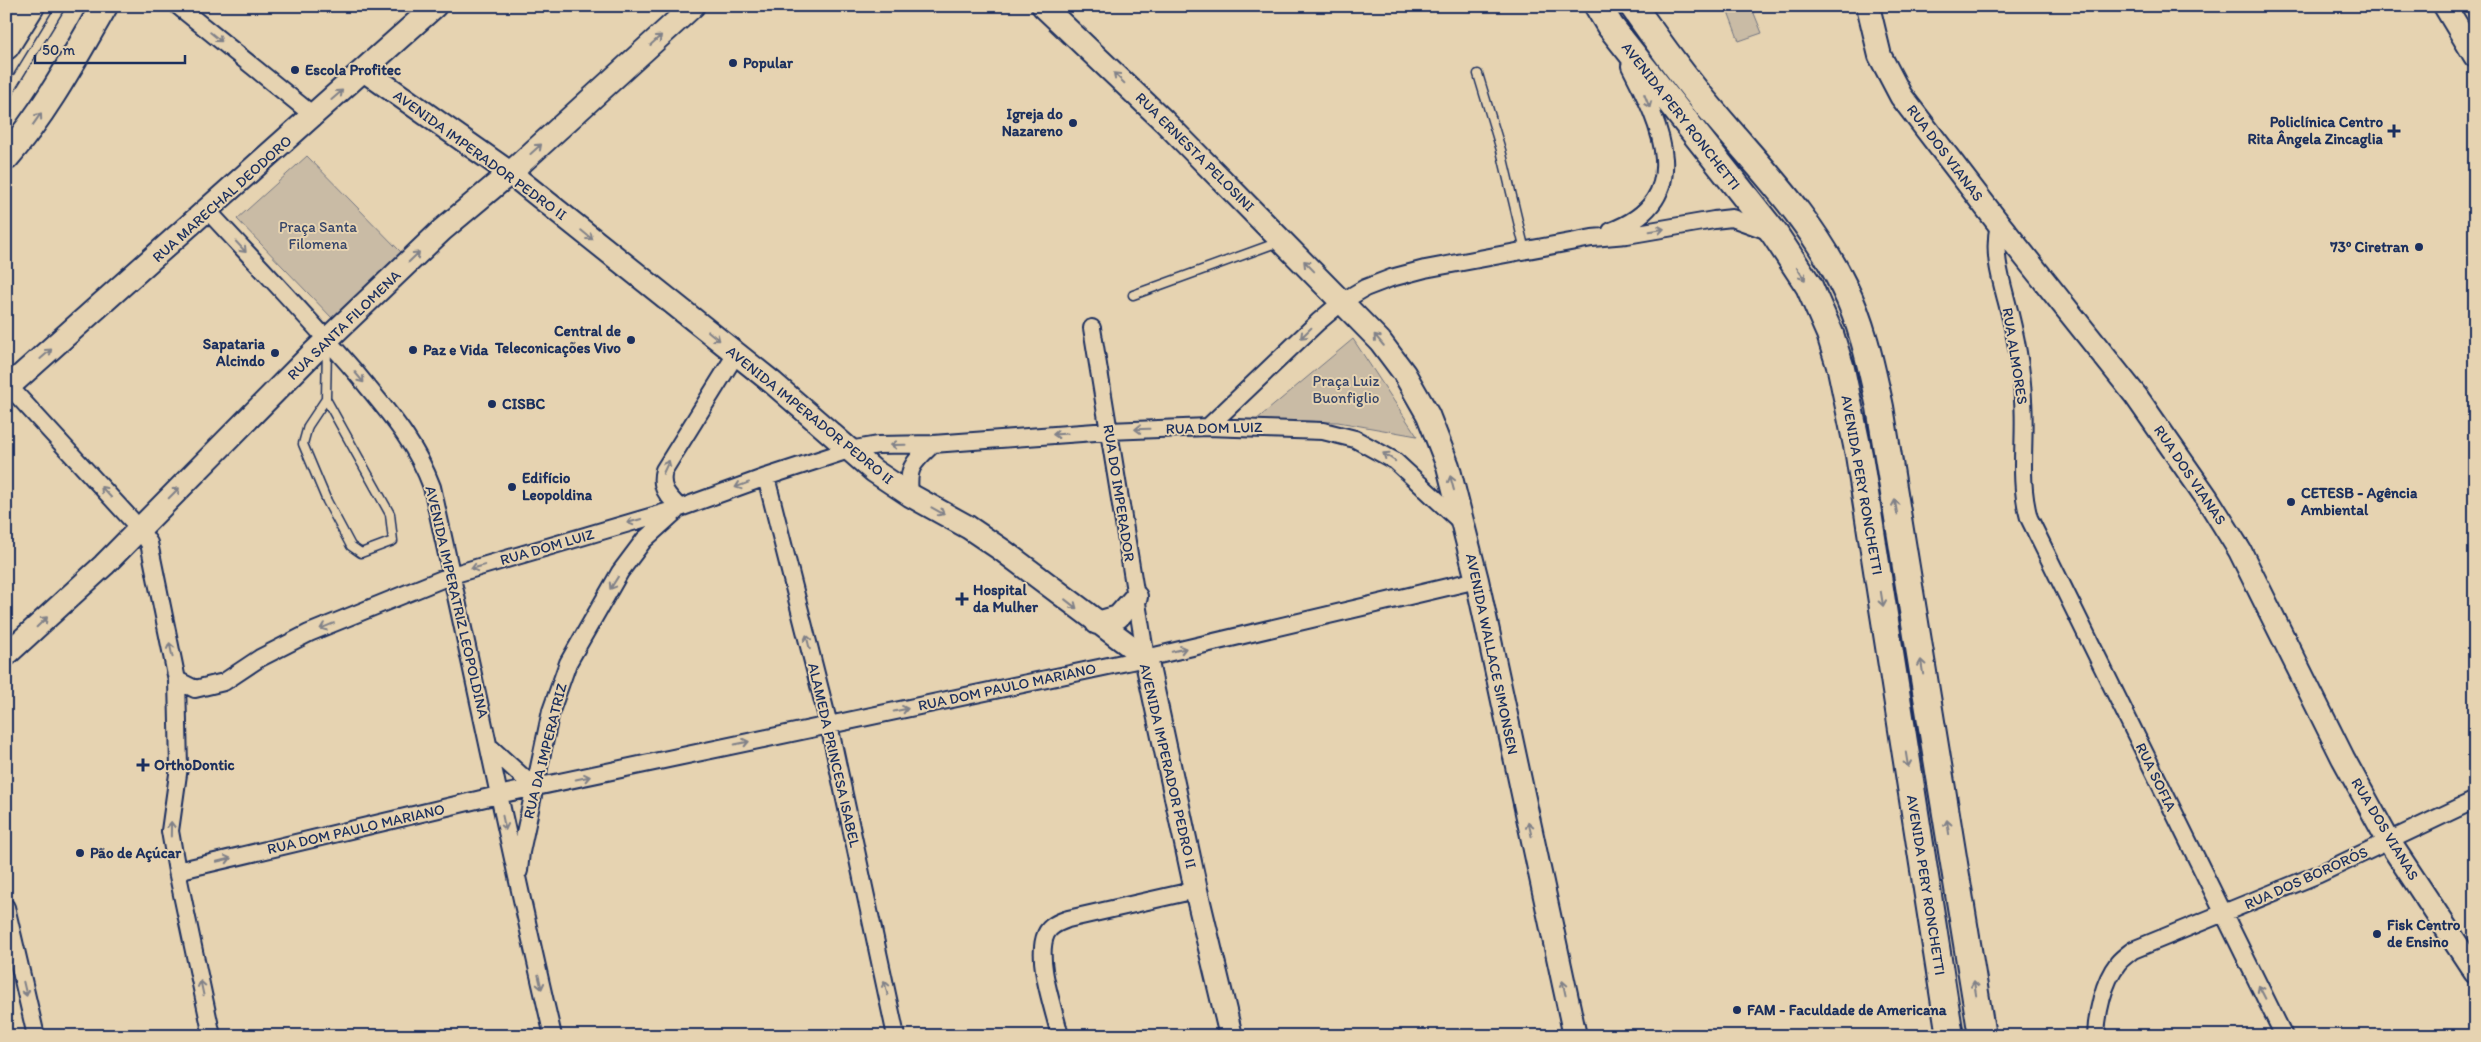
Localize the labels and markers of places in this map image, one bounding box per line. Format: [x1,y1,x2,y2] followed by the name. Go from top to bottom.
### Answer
[743,54,794,73] place label: Popular
[727,57,739,69] marker: Popular
[305,61,401,79] place label: Escola Profitec
[289,64,301,76] marker: Escola Profitec
[1002,105,1063,140] place label: Igreja do Nazareno
[2247,113,2384,149] place label: Policlínica Centro Rita Ângela Zincaglia
[1067,117,1079,129] marker: Igreja do Nazareno
[2387,124,2401,138] marker: Policlínica Centro Rita Ângela Zincaglia
[2329,238,2410,256] place label: 73º Ciretran
[2413,241,2425,253] marker: 73º Ciretran
[494,322,621,358] place label: Central de Teleconicações Vivo
[625,334,637,346] marker: Central de Teleconicações Vivo
[203,335,266,370] place label: Sapataria Alcindo
[423,341,488,359] place label: Paz e Vida
[407,344,419,356] marker: Paz e Vida
[269,347,281,359] marker: Sapataria Alcindo
[502,395,545,413] place label: CISBC
[486,398,498,410] marker: CISBC
[522,469,593,505] place label: Edifício Leopoldina
[506,481,518,493] marker: Edifício Leopoldina
[2300,484,2418,519] place label: CETESB - Agência Ambiental
[2285,496,2297,508] marker: CETESB - Agência Ambiental
[973,581,1039,616] place label: Hospital da Mulher
[955,592,969,606] marker: Hospital da Mulher
[154,756,235,774] place label: OrthoDontic
[136,758,150,772] marker: OrthoDontic
[90,844,182,863] place label: Pão de Açúcar
[74,847,86,859] marker: Pão de Açúcar
[2387,916,2461,951] place label: Fisk Centro de Ensino
[2371,928,2383,940] marker: Fisk Centro de Ensino
[1747,1001,1947,1019] place label: FAM - Faculdade de Americana
[1731,1004,1743,1016] marker: FAM - Faculdade de Americana

